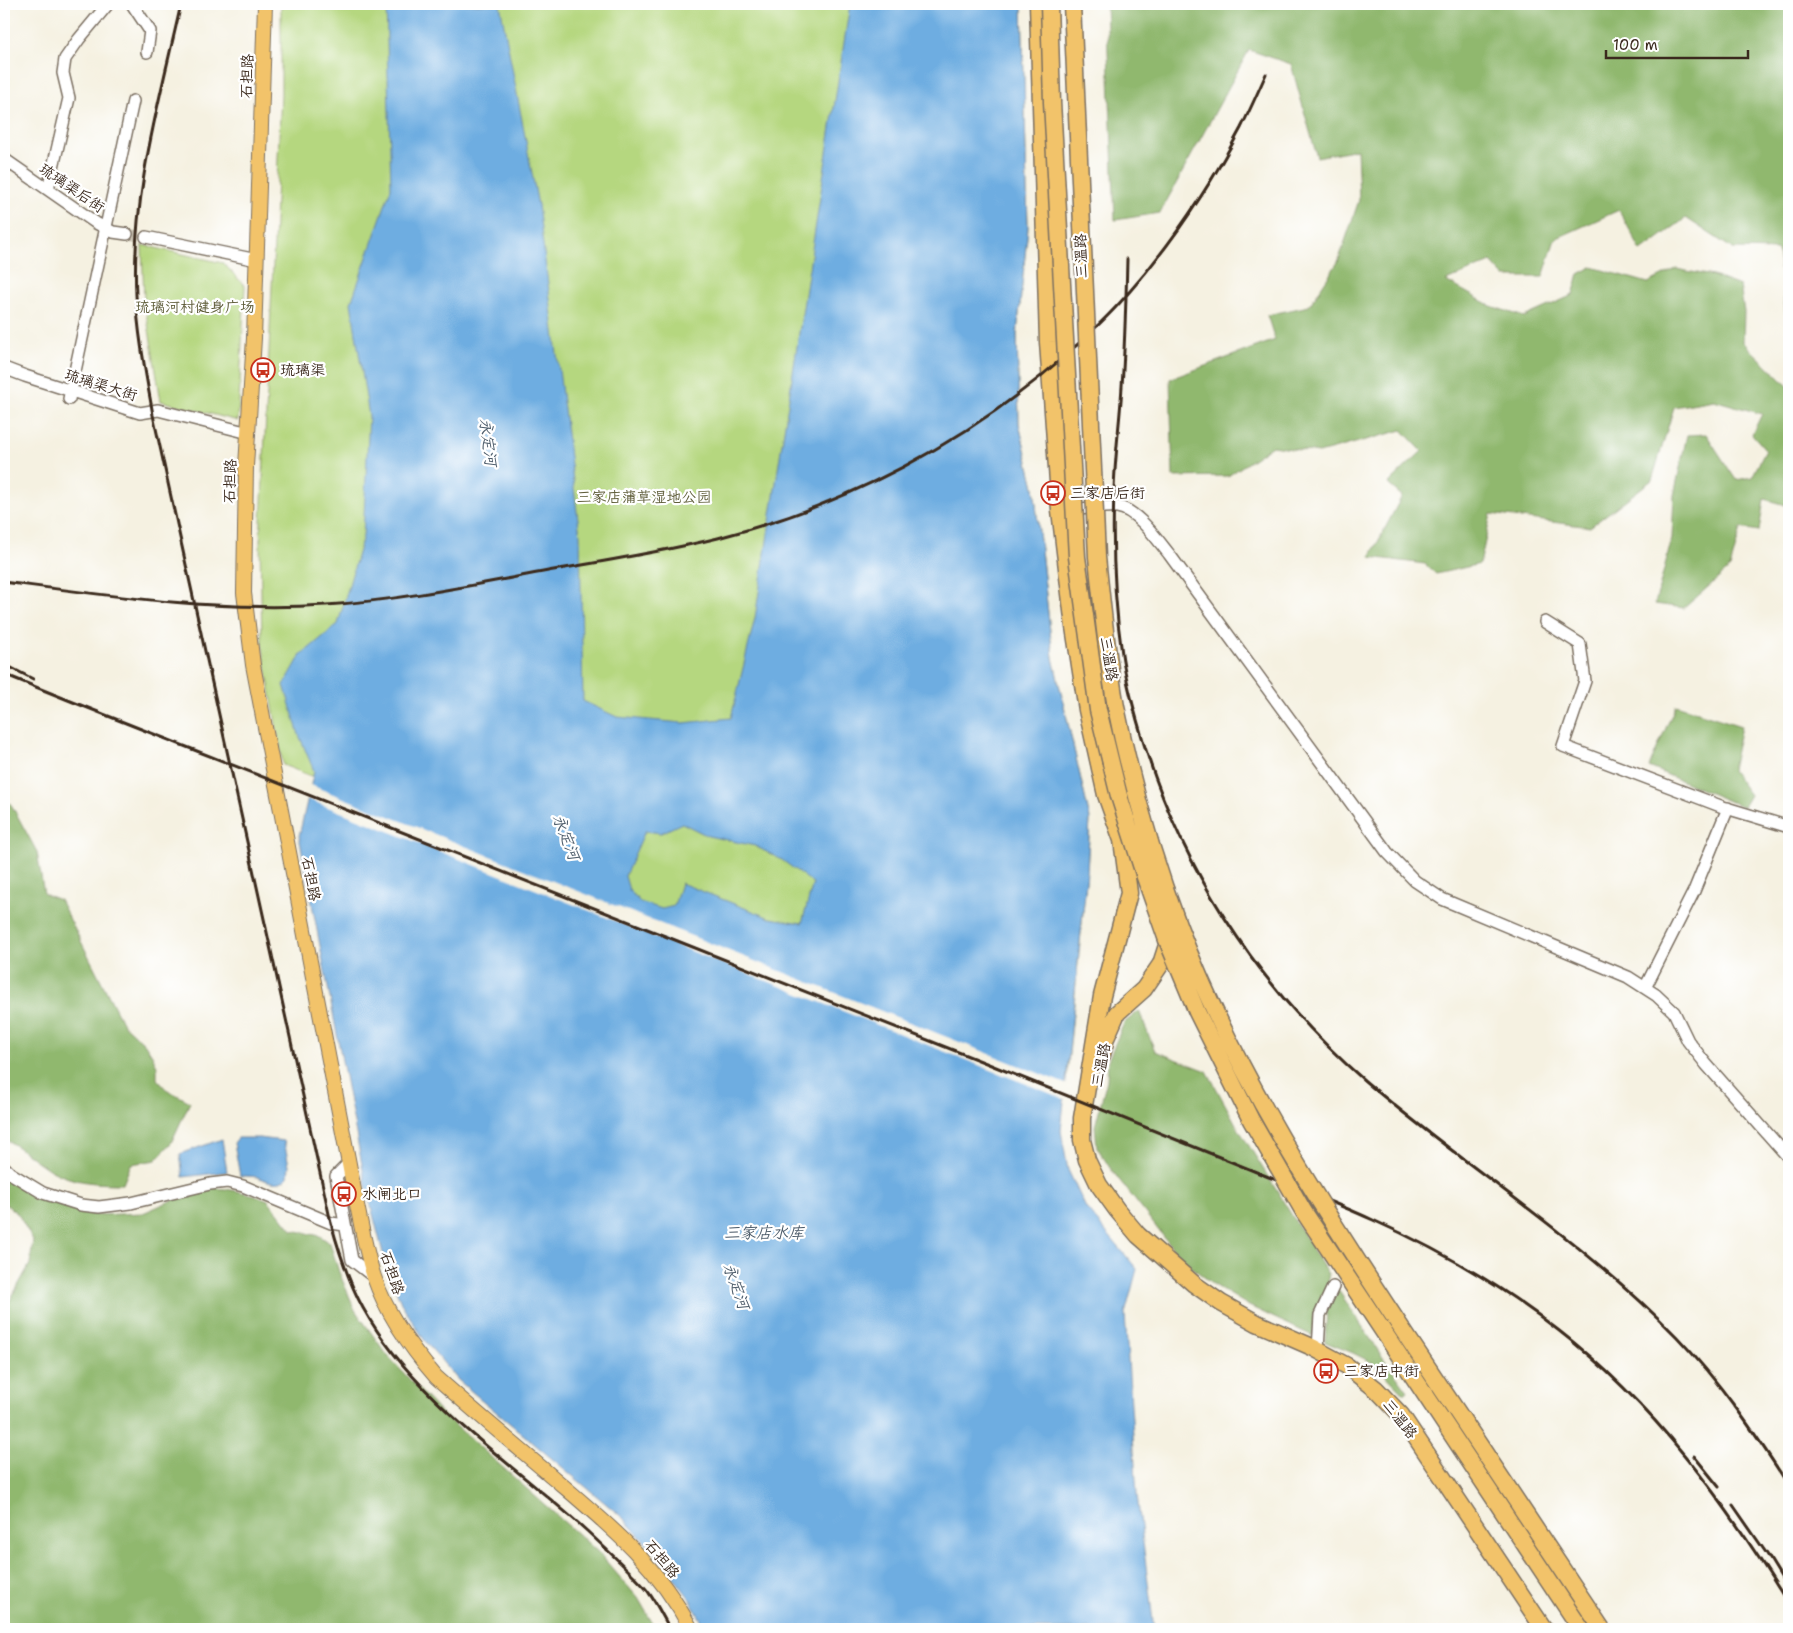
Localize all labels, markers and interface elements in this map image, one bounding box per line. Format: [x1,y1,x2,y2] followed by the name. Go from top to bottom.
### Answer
[1606,28,1748,60] scale bar
[1613,35,1658,55] text: 100 m
[236,53,258,99] street label: 石担路
[35,159,109,217] street label: 琉璃渠后街
[1070,233,1092,279] street label: 三温路
[135,297,255,317] park label: 琉璃河村健身广场
[250,357,276,383] bus stop icon: 琉璃渠
[280,360,325,380] place label: 琉璃渠
[62,364,140,406] street label: 琉璃渠大街
[475,417,502,470] water label: 永定河
[219,458,241,504] street label: 石担路
[1040,480,1066,506] bus stop icon: 三家店后街
[1070,483,1145,503] place label: 三家店后街
[576,487,712,507] park label: 三家店蒲草湿地公园
[1096,635,1122,683] street label: 三温路
[548,811,586,866] water label: 永定河
[297,855,325,903] street label: 石担路
[1087,1041,1115,1089] street label: 三温路
[331,1181,357,1207] bus stop icon: 水闸北口
[362,1184,422,1204] place label: 水闸北口
[724,1222,806,1243] water label: 三家店水库
[375,1248,409,1298] street label: 石担路
[718,1260,756,1315] water label: 永定河
[1313,1358,1339,1384] bus stop icon: 三家店中街
[1344,1361,1419,1381] place label: 三家店中街
[1378,1395,1422,1443] street label: 三温路
[640,1535,684,1583] street label: 石担路

